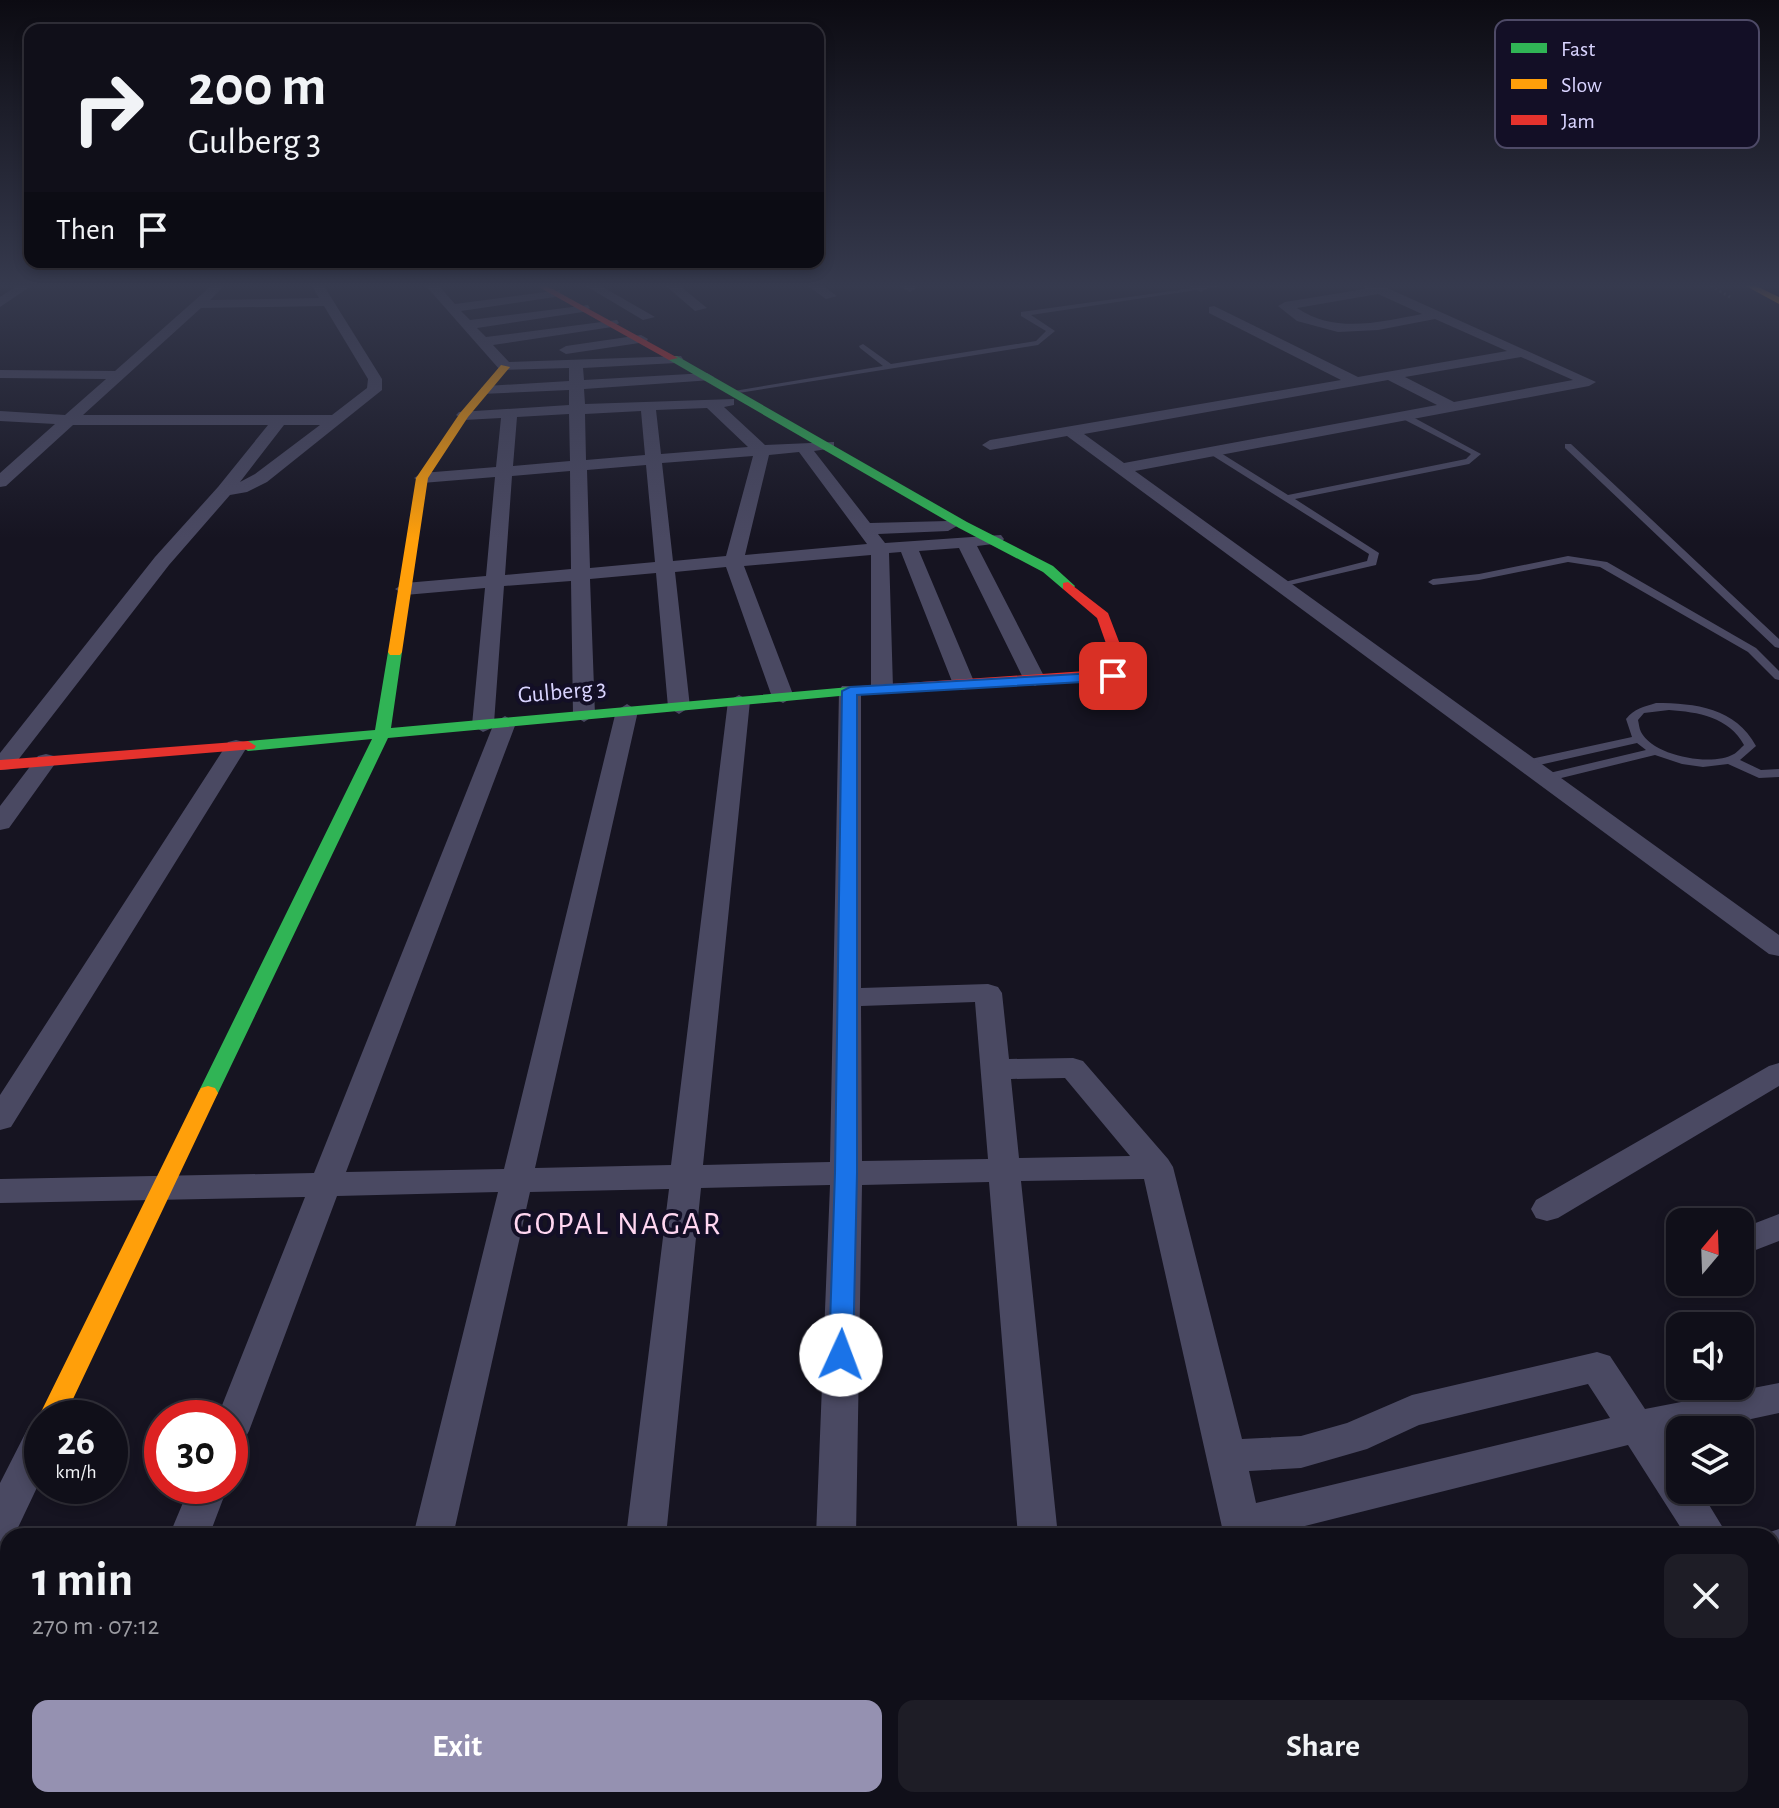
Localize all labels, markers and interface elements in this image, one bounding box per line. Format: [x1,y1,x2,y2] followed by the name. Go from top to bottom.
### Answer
[1495,20,1759,148] legend
[1561,38,1595,60] text: Fast
[56,56,160,160] icon: right
[188,59,326,115] text: 200 m
[1561,74,1602,96] text: Slow
[1561,110,1595,132] text: Jam
[188,124,321,160] text: Gulberg 3
[131,208,175,252] icon: arrive
[56,215,115,245] text: Then
[1079,642,1147,710] pin
[1091,654,1135,698] icon: arrive
[517,676,607,708] street label: Gulberg 3
[513,1208,723,1240] district label: GOPAL NAGAR
[1666,1208,1754,1296] north arrow
[1666,1208,1754,1504] map controls
[1666,1312,1754,1400] button: sound
[799,1313,883,1397] position arrow
[144,1400,248,1504] speed limit sign: 30
[1666,1416,1754,1504] button: layers
[57,1422,95,1462] text: 26
[55,1462,97,1482] text: km/h
[1664,1554,1748,1638] button: close
[32,1557,133,1605] text: 1 min
[32,1613,159,1639] text: 270 m · 07:12
[32,1700,882,1792] button: Exit
[898,1700,1748,1792] button: Share

